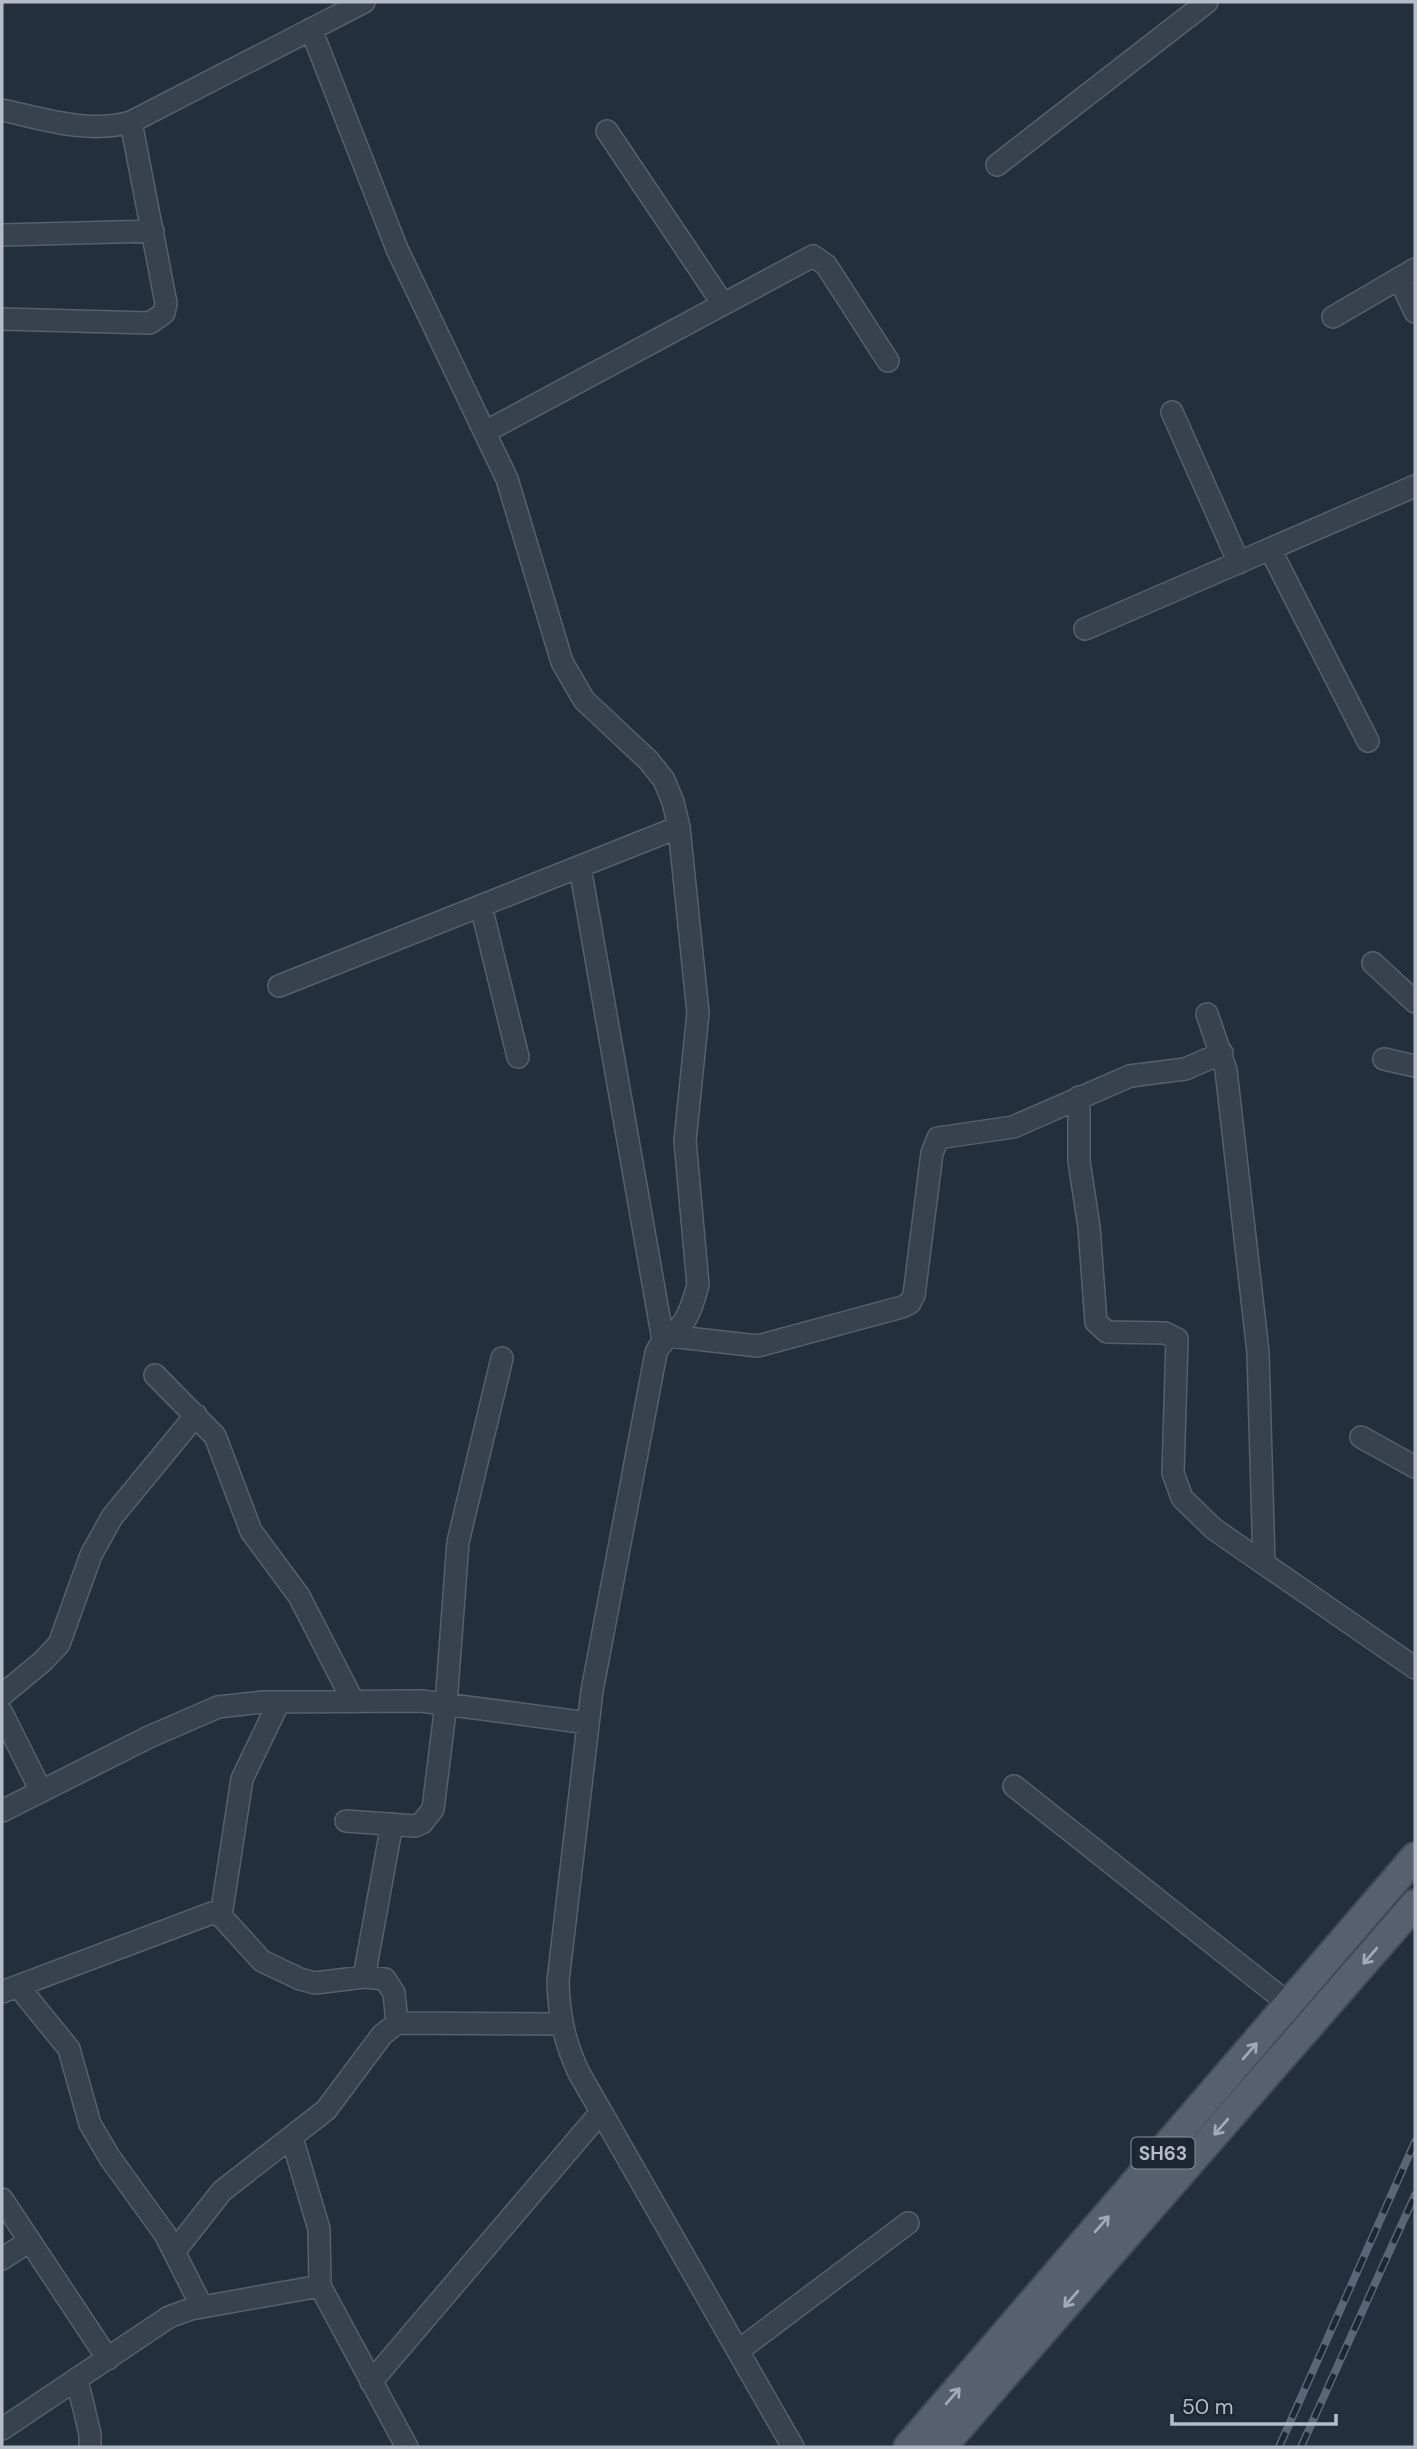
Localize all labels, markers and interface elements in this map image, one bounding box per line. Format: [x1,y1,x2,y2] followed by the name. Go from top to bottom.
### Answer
[1362,1946,1378,1964] one-way arrow
[1242,2042,1258,2060] one-way arrow
[1213,2118,1229,2136] one-way arrow
[1132,2138,1194,2168] road number: SH63
[1094,2215,1110,2233] one-way arrow
[1063,2289,1079,2307] one-way arrow
[1172,2382,1336,2426] scale bar
[945,2387,961,2405] one-way arrow
[1182,2393,1233,2421] text: 50 m

